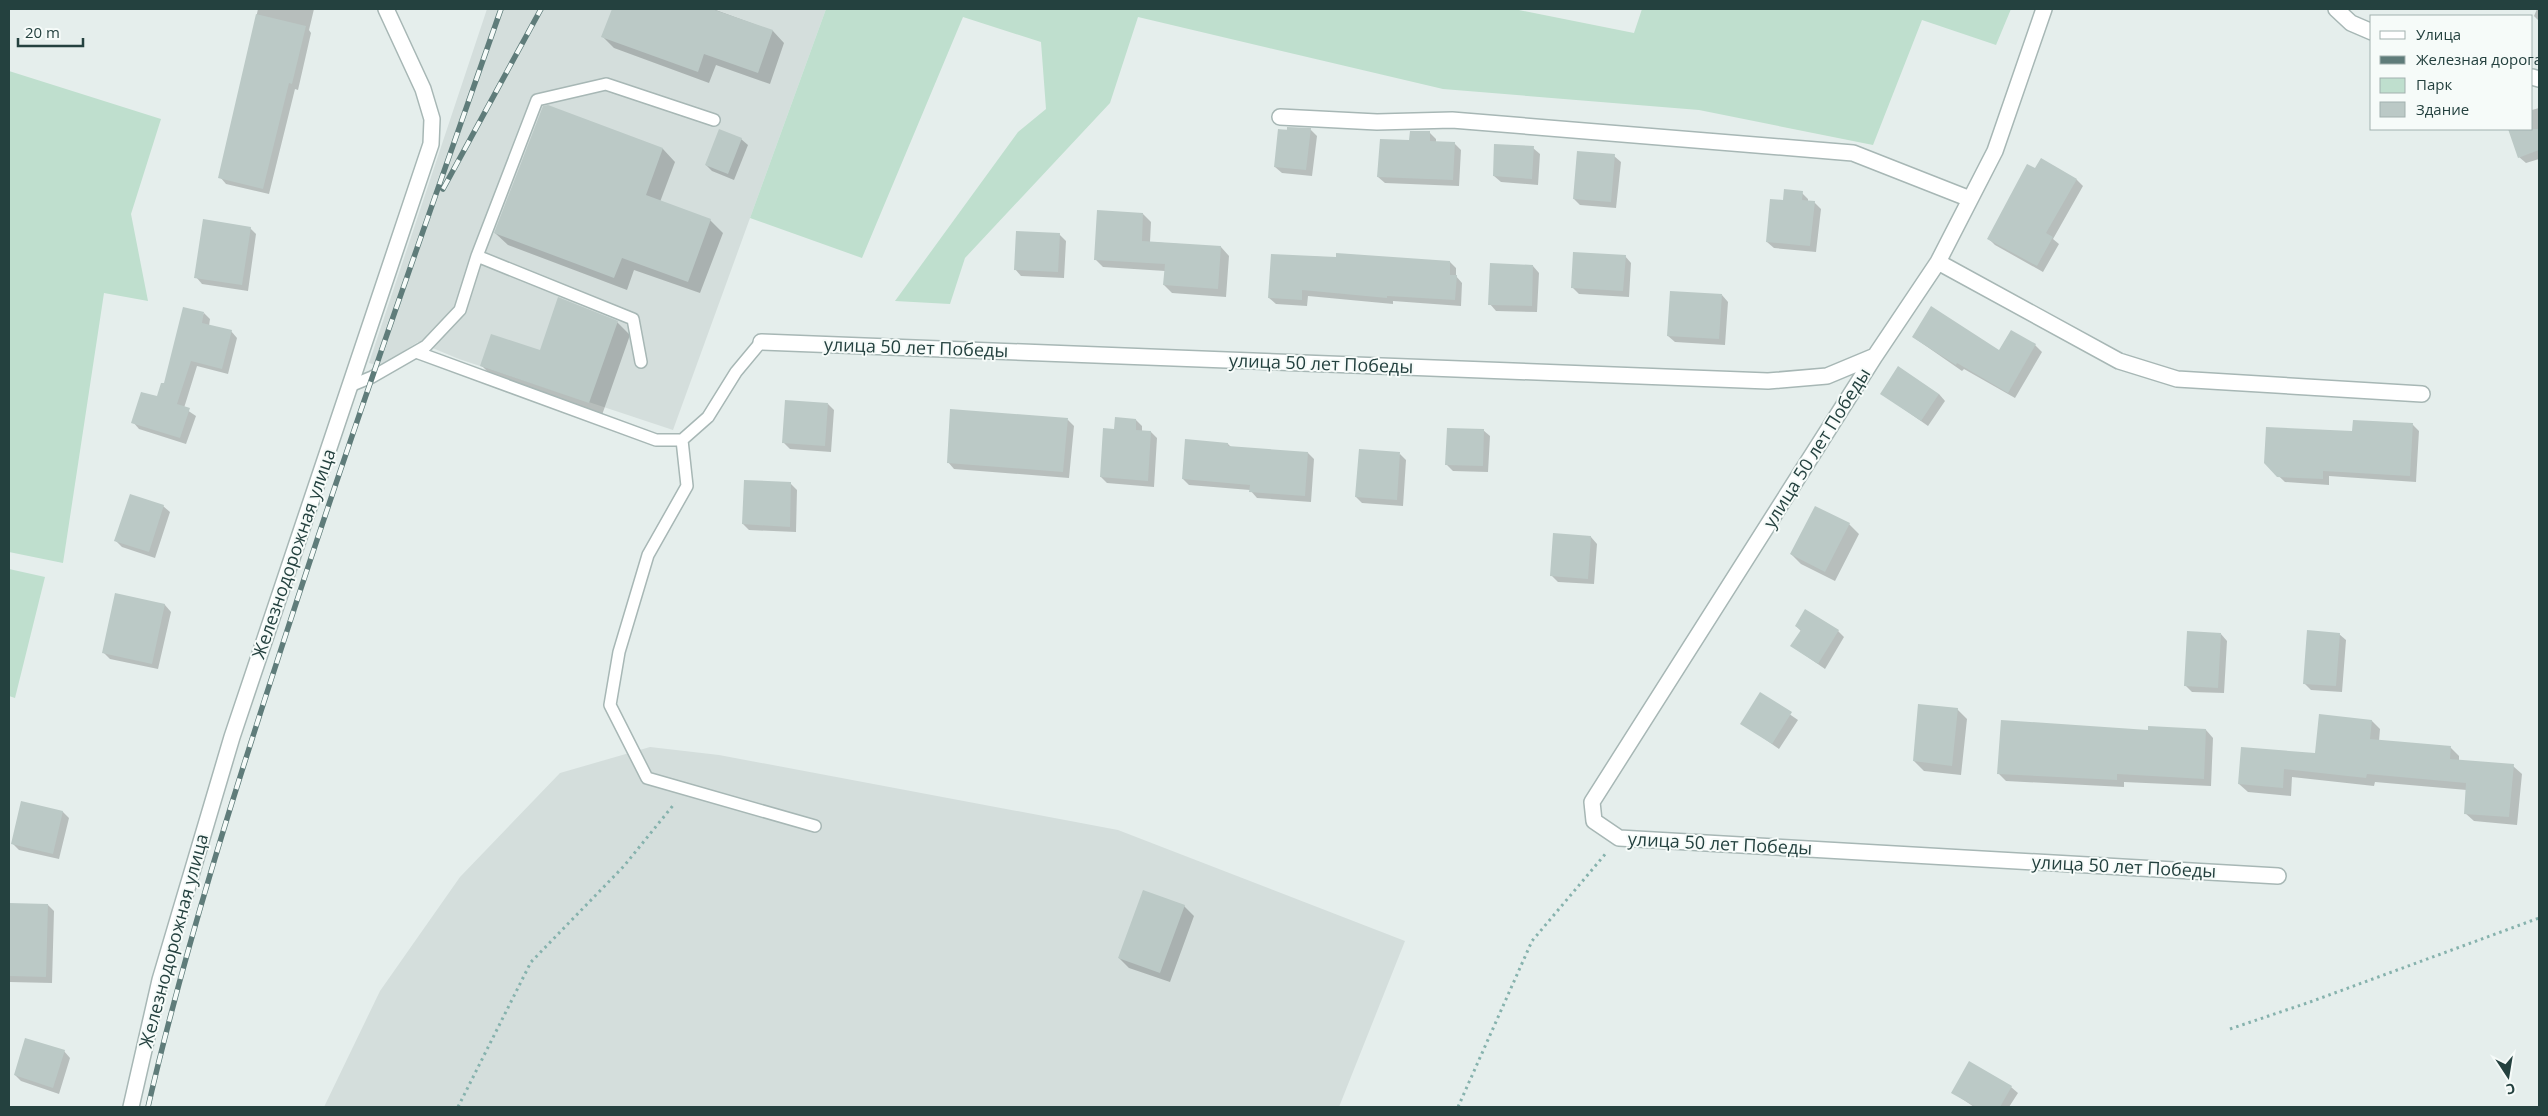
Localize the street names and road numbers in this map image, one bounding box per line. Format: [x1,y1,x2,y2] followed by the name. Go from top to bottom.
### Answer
[823,332,1009,362] street label: улица 50 лет Победы
[1228,348,1414,378] street label: улица 50 лет Победы
[1757,363,1875,532] street label: улица 50 лет Победы
[246,445,340,662] street label: Железнодорожная улица
[1627,826,1813,860] street label: улица 50 лет Победы
[133,831,213,1051] street label: Железнодорожная улица
[2031,849,2217,883] street label: улица 50 лет Победы

